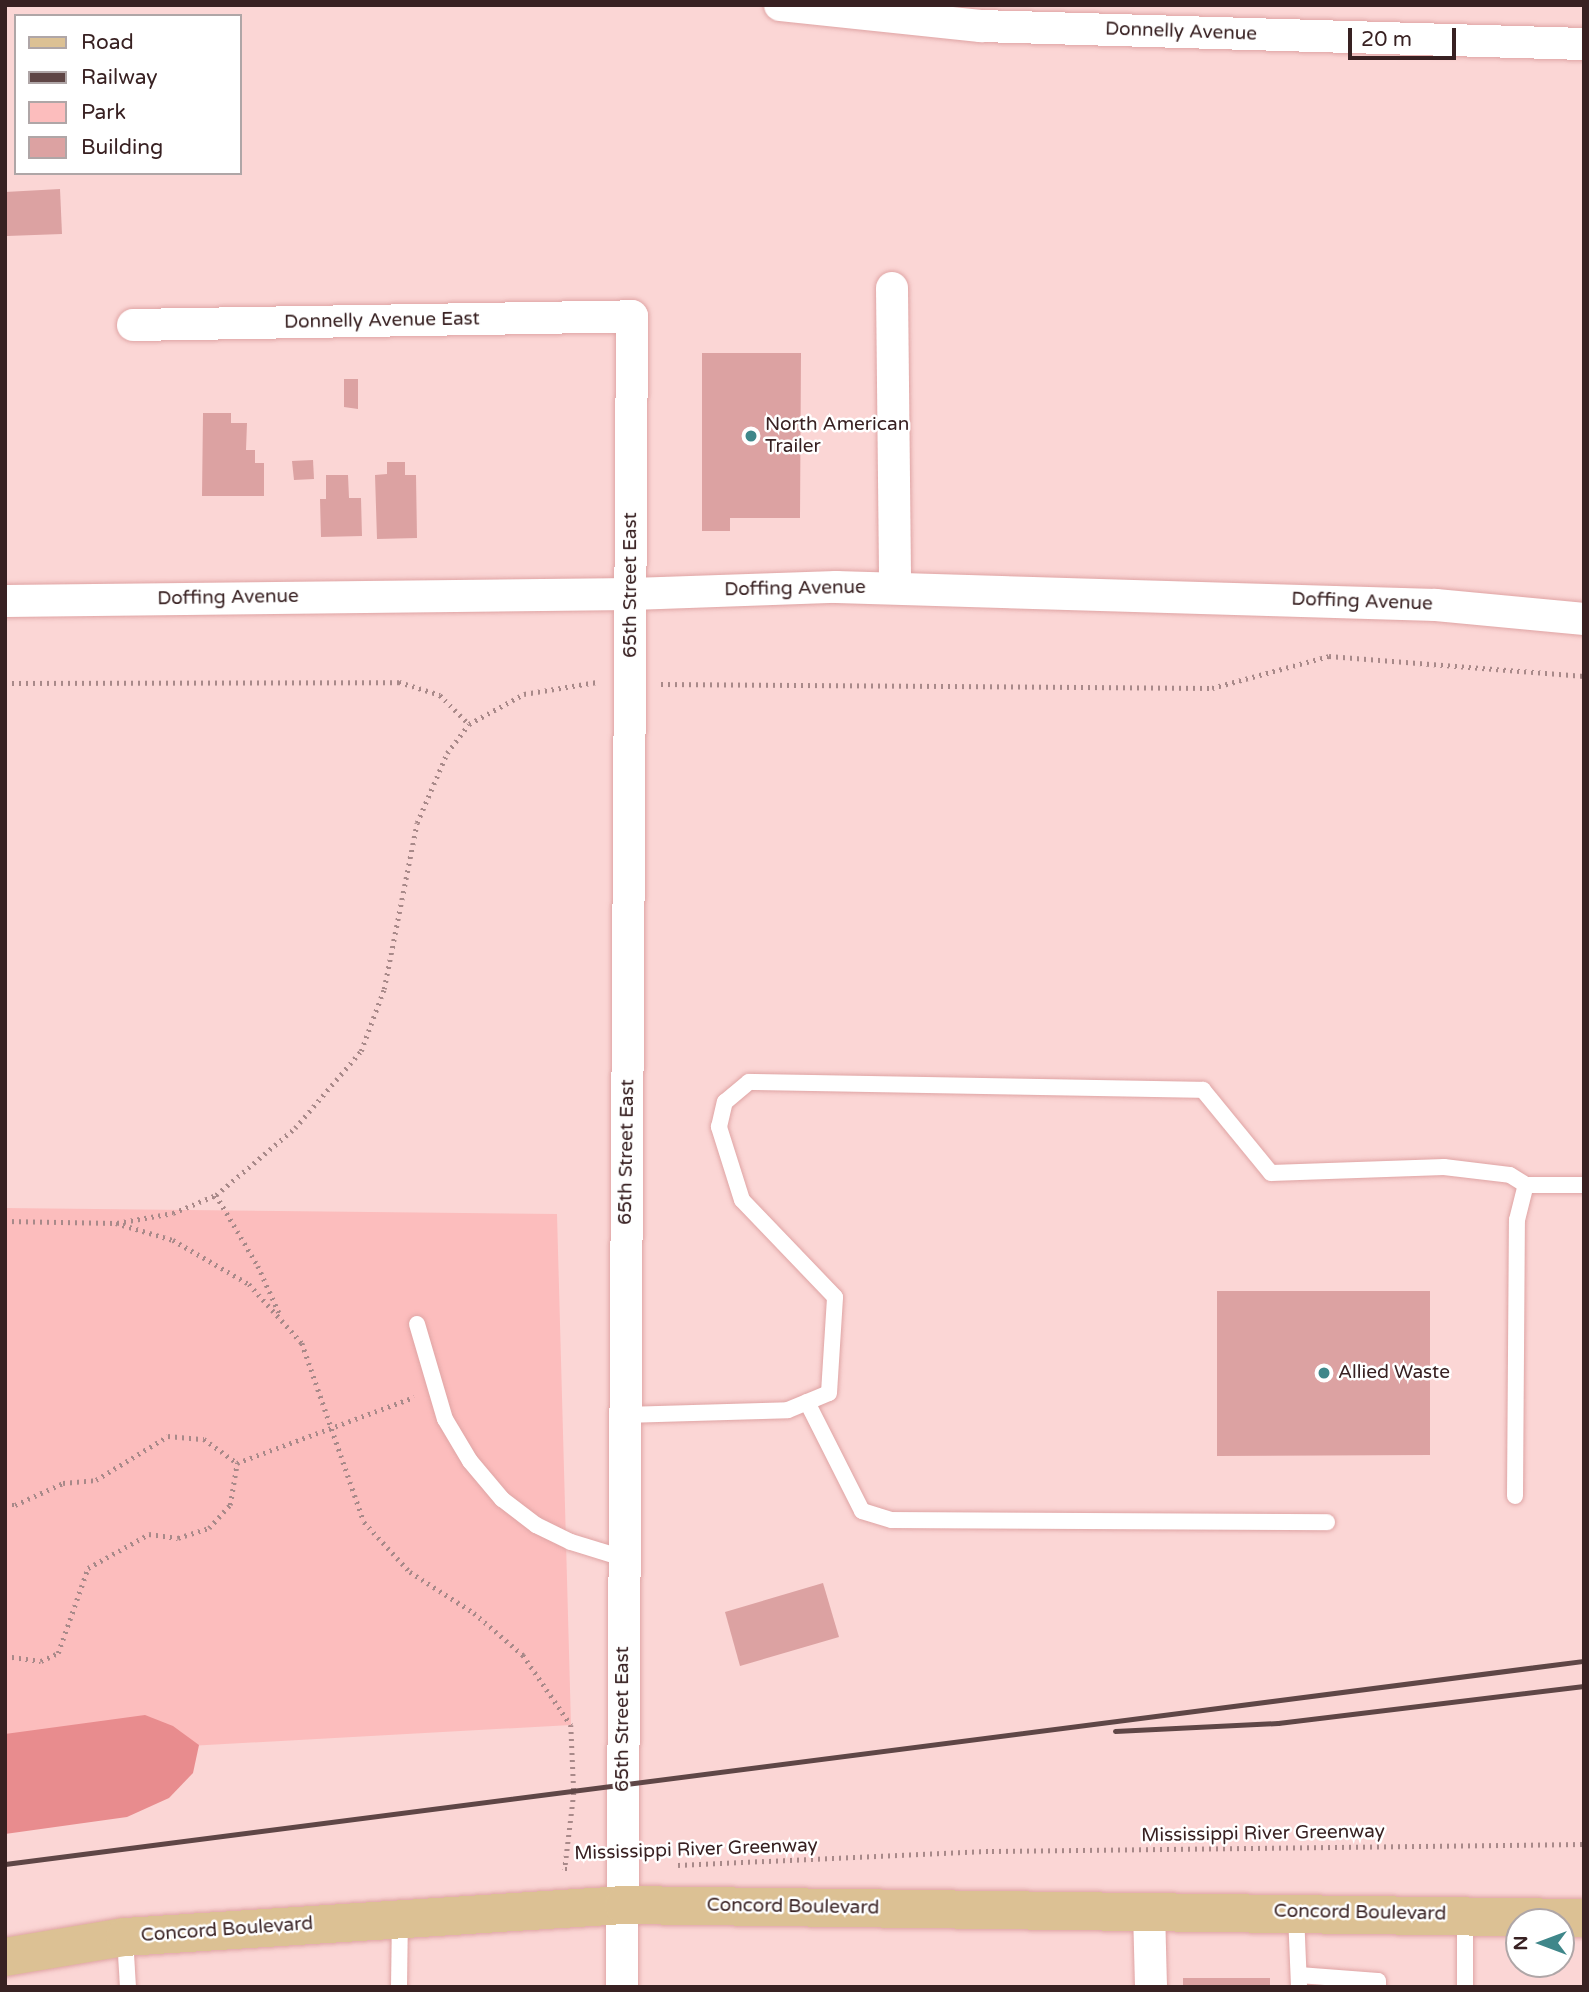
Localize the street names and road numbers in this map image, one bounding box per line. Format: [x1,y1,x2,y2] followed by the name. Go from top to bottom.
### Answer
[1105,18,1257,46] street label: Donnelly Avenue
[284,308,480,334] street label: Donnelly Avenue East
[620,512,642,658] street label: 65th Street East
[724,576,866,602] street label: Doffing Avenue
[157,585,299,611] street label: Doffing Avenue
[1291,588,1433,616] street label: Doffing Avenue
[614,1079,640,1225] street label: 65th Street East
[612,1646,634,1792] street label: 65th Street East
[1141,1820,1385,1848] street label: Mississippi River Greenway
[574,1834,818,1866] street label: Mississippi River Greenway
[706,1894,880,1920] street label: Concord Boulevard
[1273,1900,1447,1926] street label: Concord Boulevard
[140,1913,314,1947] street label: Concord Boulevard

